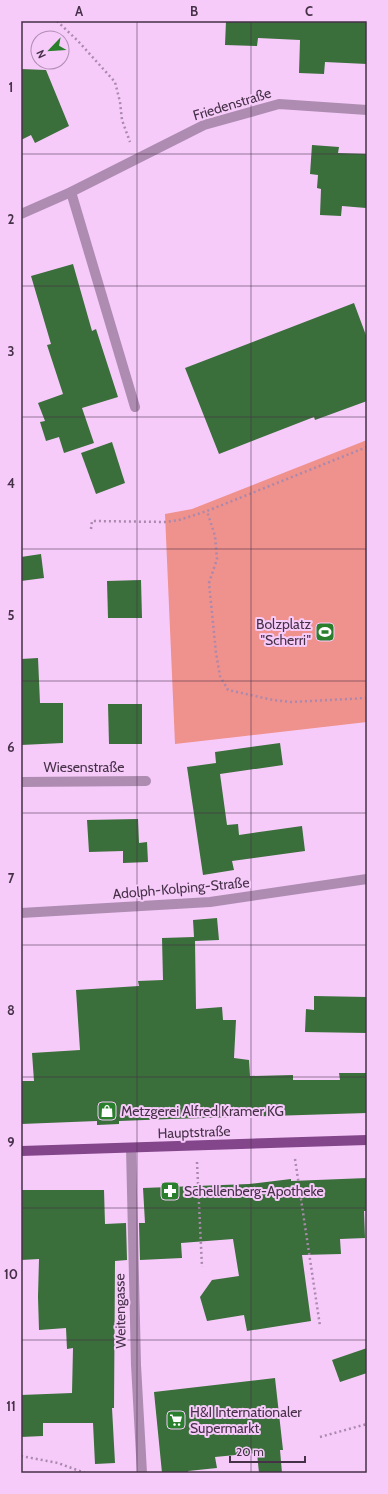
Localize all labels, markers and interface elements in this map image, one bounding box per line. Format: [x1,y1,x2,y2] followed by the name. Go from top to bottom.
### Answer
[75,3,84,19] text: A
[190,3,198,19] text: B
[305,3,313,19] text: C
[30,30,70,70] north arrow
[33,48,49,61] text: N
[9,79,13,95] text: 1
[191,84,273,124] street label: Friedenstraße
[8,211,15,227] text: 2
[7,343,15,359] text: 3
[7,475,15,491] text: 4
[8,607,15,623] text: 5
[256,615,311,649] place label: Bolzplatz "Scherri"
[314,621,336,643] sports icon: Bolzplatz "Scherri"
[7,739,15,755] text: 6
[44,758,124,776] street label: Wiesenstraße
[8,870,15,886] text: 7
[112,873,250,903] street label: Adolph-Kolping-Straße
[7,1002,15,1018] text: 8
[96,1100,118,1122] shop icon: Metzgerei Alfred Kramer KG
[121,1102,284,1120] place label: Metzgerei Alfred Kramer KG
[157,1122,231,1142] street label: Hauptstraße
[7,1134,15,1150] text: 9
[159,1180,181,1202] pharmacy icon: Schellenberg-Apotheke
[184,1182,324,1200] place label: Schellenberg-Apotheke
[4,1266,18,1282] text: 10
[110,1273,130,1349] street label: Weitengasse
[6,1398,16,1414] text: 11
[190,1403,302,1437] place label: H&I Internationaler Supermarkt
[165,1409,187,1431] supermarket icon: H&I Internationaler Supermarkt
[230,1438,305,1464] scale bar
[236,1444,264,1459] text: 20 m

